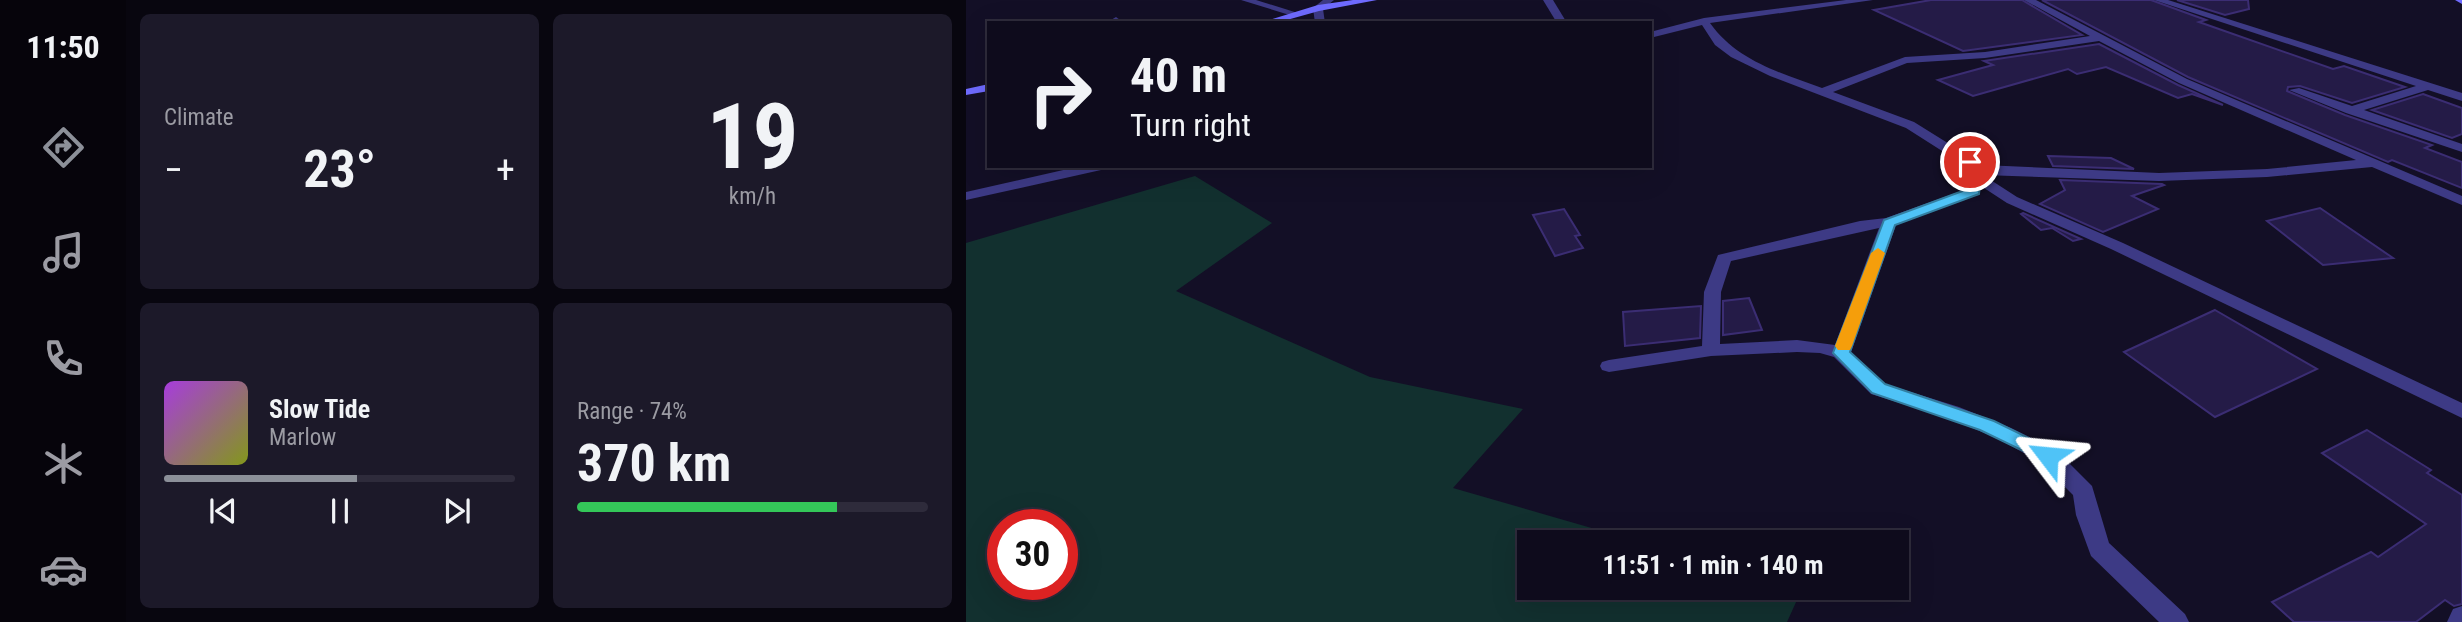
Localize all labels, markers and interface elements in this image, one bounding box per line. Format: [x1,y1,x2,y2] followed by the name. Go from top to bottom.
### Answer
[26,28,100,66] text: 11:50
[1130,47,1227,104] text: 40 m
[1015,49,1106,140] icon: right
[707,84,798,190] text: 19
[164,104,234,131] text: Climate
[1130,106,1251,144] text: Turn right
[39,123,88,172] icon: directions
[1940,132,2000,192] pin
[303,139,376,200] text: 23°
[1951,143,1989,181] icon: arrive
[164,148,183,192] text: −
[496,148,515,192] text: +
[729,183,776,210] text: km/h
[39,228,88,277] icon: music
[39,334,88,383] icon: phone
[269,394,370,424] text: Slow Tide
[577,398,687,425] text: Range · 74%
[2011,419,2085,493] position arrow
[269,424,336,451] text: Marlow
[577,433,731,494] text: 370 km
[39,439,88,488] icon: climate
[204,492,242,530] icon: previous
[321,492,359,530] icon: pause
[438,492,476,530] icon: next
[987,509,1078,600] speed limit sign: 30
[39,545,88,594] icon: car
[1603,550,1823,580] text: 11:51 · 1 min · 140 m

